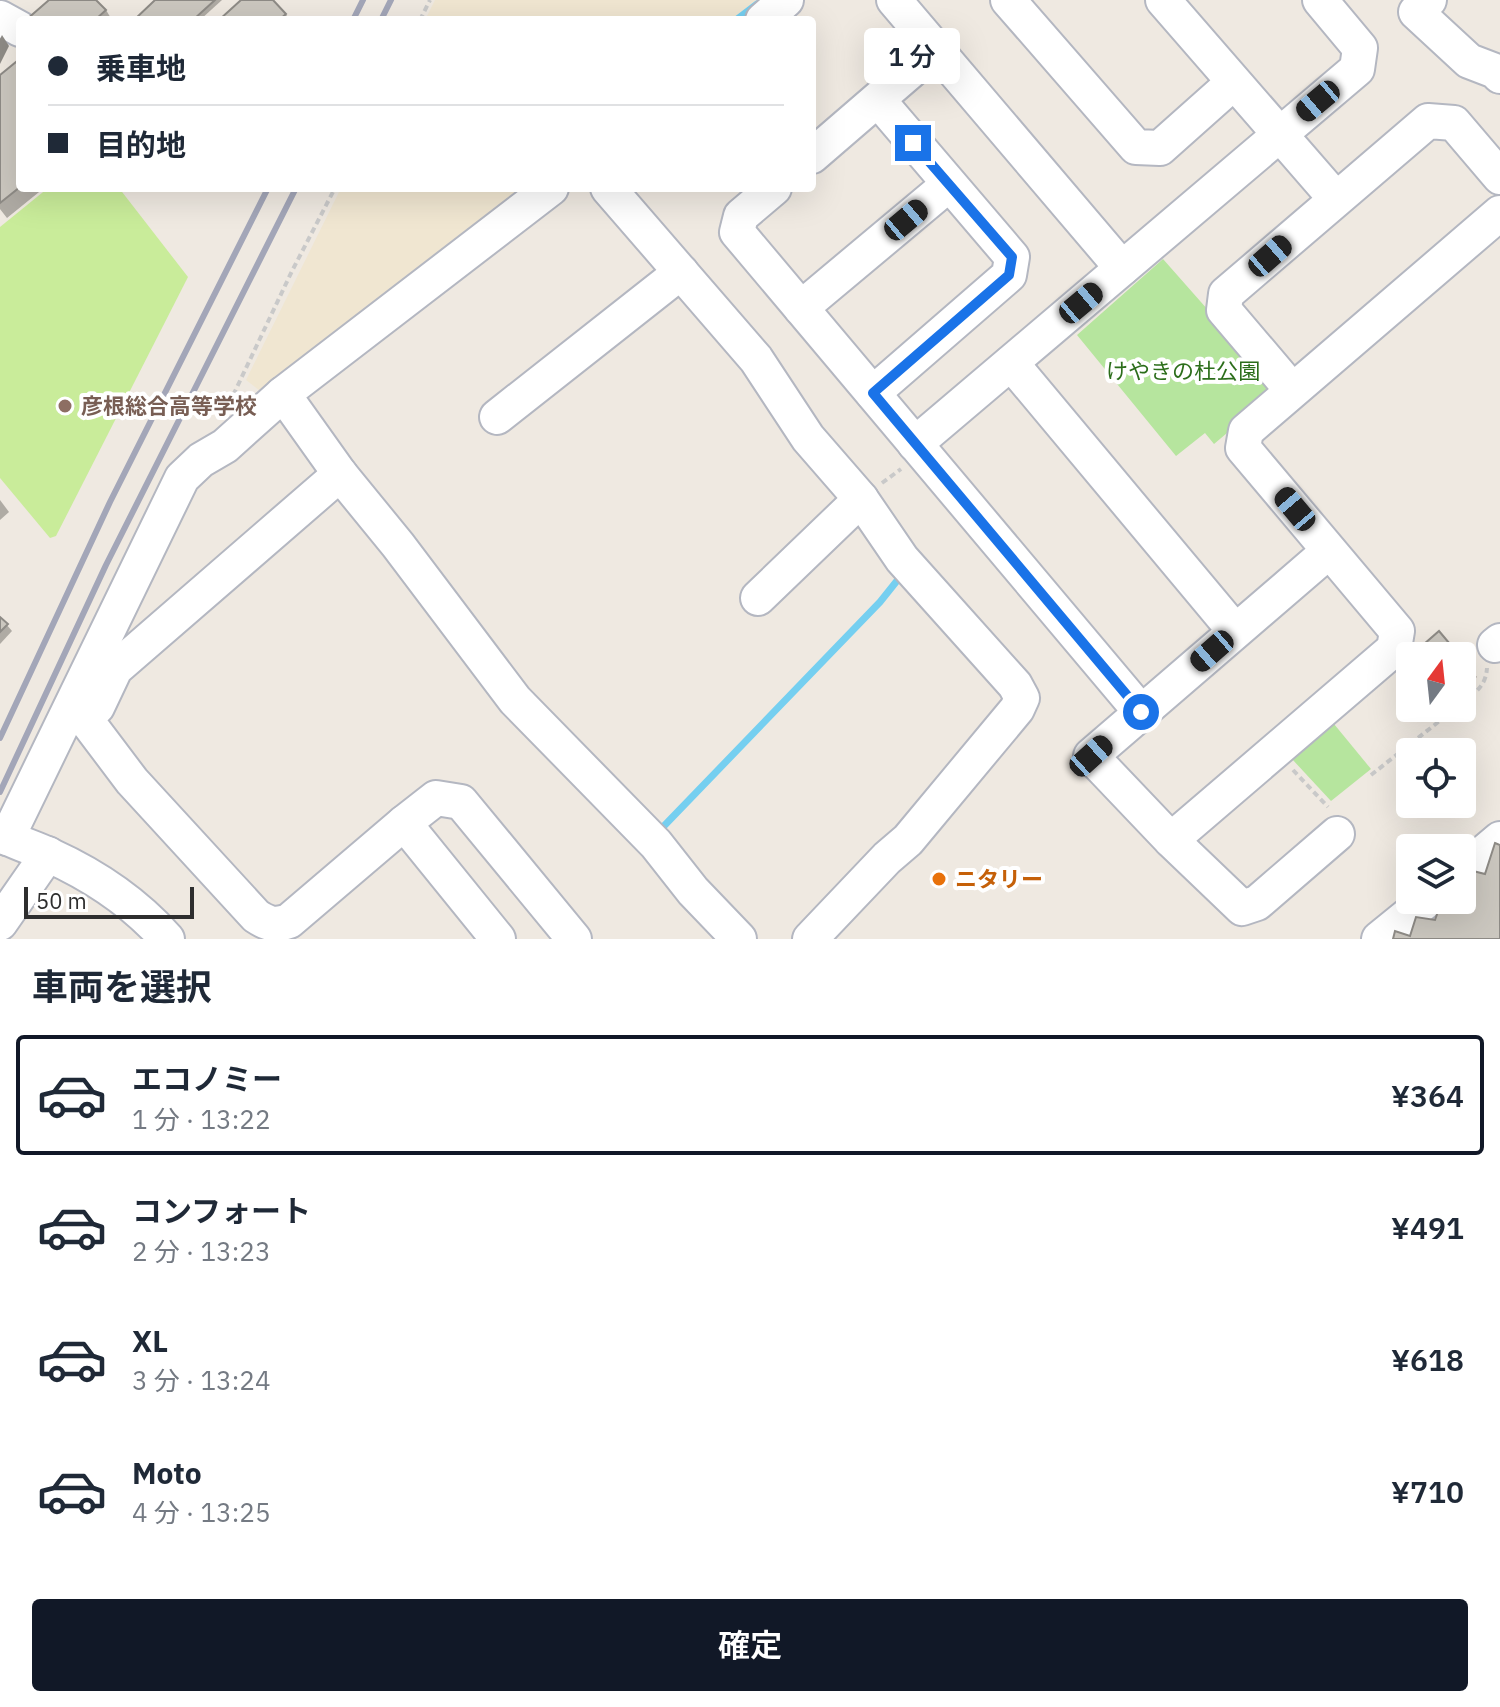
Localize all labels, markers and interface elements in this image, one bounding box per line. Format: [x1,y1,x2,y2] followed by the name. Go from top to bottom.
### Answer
[865,27,961,83] callout: 1 分
[888,39,936,73] text: 1 分
[96,48,186,87] text: 乗車地
[1292,76,1344,126] car
[96,125,186,164] text: 目的地
[895,125,931,161] route end
[880,195,932,245] car
[1244,231,1296,281] car
[1055,278,1107,328] car
[1106,356,1260,385] park label: けやきの杜公園
[81,391,257,420] place label: 彦根総合高等学校
[56,397,74,415] marker: 彦根総合高等学校
[1270,483,1320,535] car
[1186,626,1238,676] car
[1396,642,1476,722] north arrow
[1396,642,1476,914] map controls
[1123,694,1159,730] route start
[1065,731,1117,781] car
[1396,738,1476,818] button: locate
[1396,834,1476,914] button: layers
[955,864,1043,893] place label: ニタリー
[930,870,948,888] marker: ニタリー
[24,883,194,919] scale bar
[36,886,87,915] text: 50 m
[32,963,212,1010] text: 車両を選択
[36,1059,108,1131] icon: car
[132,1059,282,1098] text: エコノミー
[1391,1076,1464,1115] text: ¥364
[132,1102,270,1136] text: 1 分 · 13:22
[36,1191,108,1263] icon: car
[132,1191,311,1230] text: コンフォート
[1391,1208,1464,1247] text: ¥491
[132,1234,270,1268] text: 2 分 · 13:23
[132,1321,168,1360] text: XL
[36,1323,108,1395] icon: car
[1391,1340,1464,1379] text: ¥618
[132,1363,270,1397] text: 3 分 · 13:24
[132,1453,202,1492] text: Moto
[36,1455,108,1527] icon: car
[1391,1472,1464,1511] text: ¥710
[132,1495,270,1529] text: 4 分 · 13:25
[32,1599,1468,1691] button: 確定

